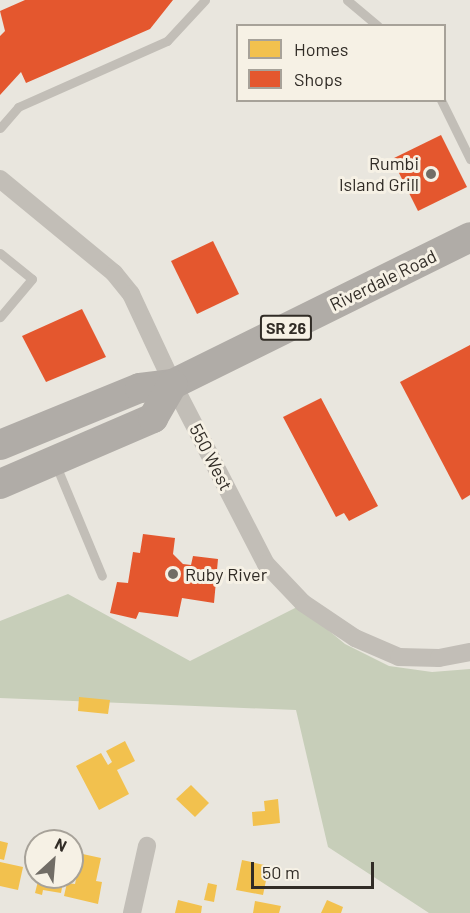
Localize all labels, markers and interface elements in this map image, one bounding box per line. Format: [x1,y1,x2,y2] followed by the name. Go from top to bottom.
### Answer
[236,24,446,102] legend
[294,38,348,60] text: Homes
[294,68,343,90] text: Shops
[339,153,419,195] place label: Rumbi Island Grill
[424,167,438,181] marker: Rumbi Island Grill
[326,245,440,315] street label: Riverdale Road
[259,315,313,341] road number: SR 26
[185,420,237,494] street label: 550 West
[185,563,267,585] place label: Ruby River
[166,567,180,581] marker: Ruby River
[24,829,84,889] north arrow
[52,833,70,855] text: N
[254,850,377,888] scale bar
[262,861,300,883] text: 50 m

